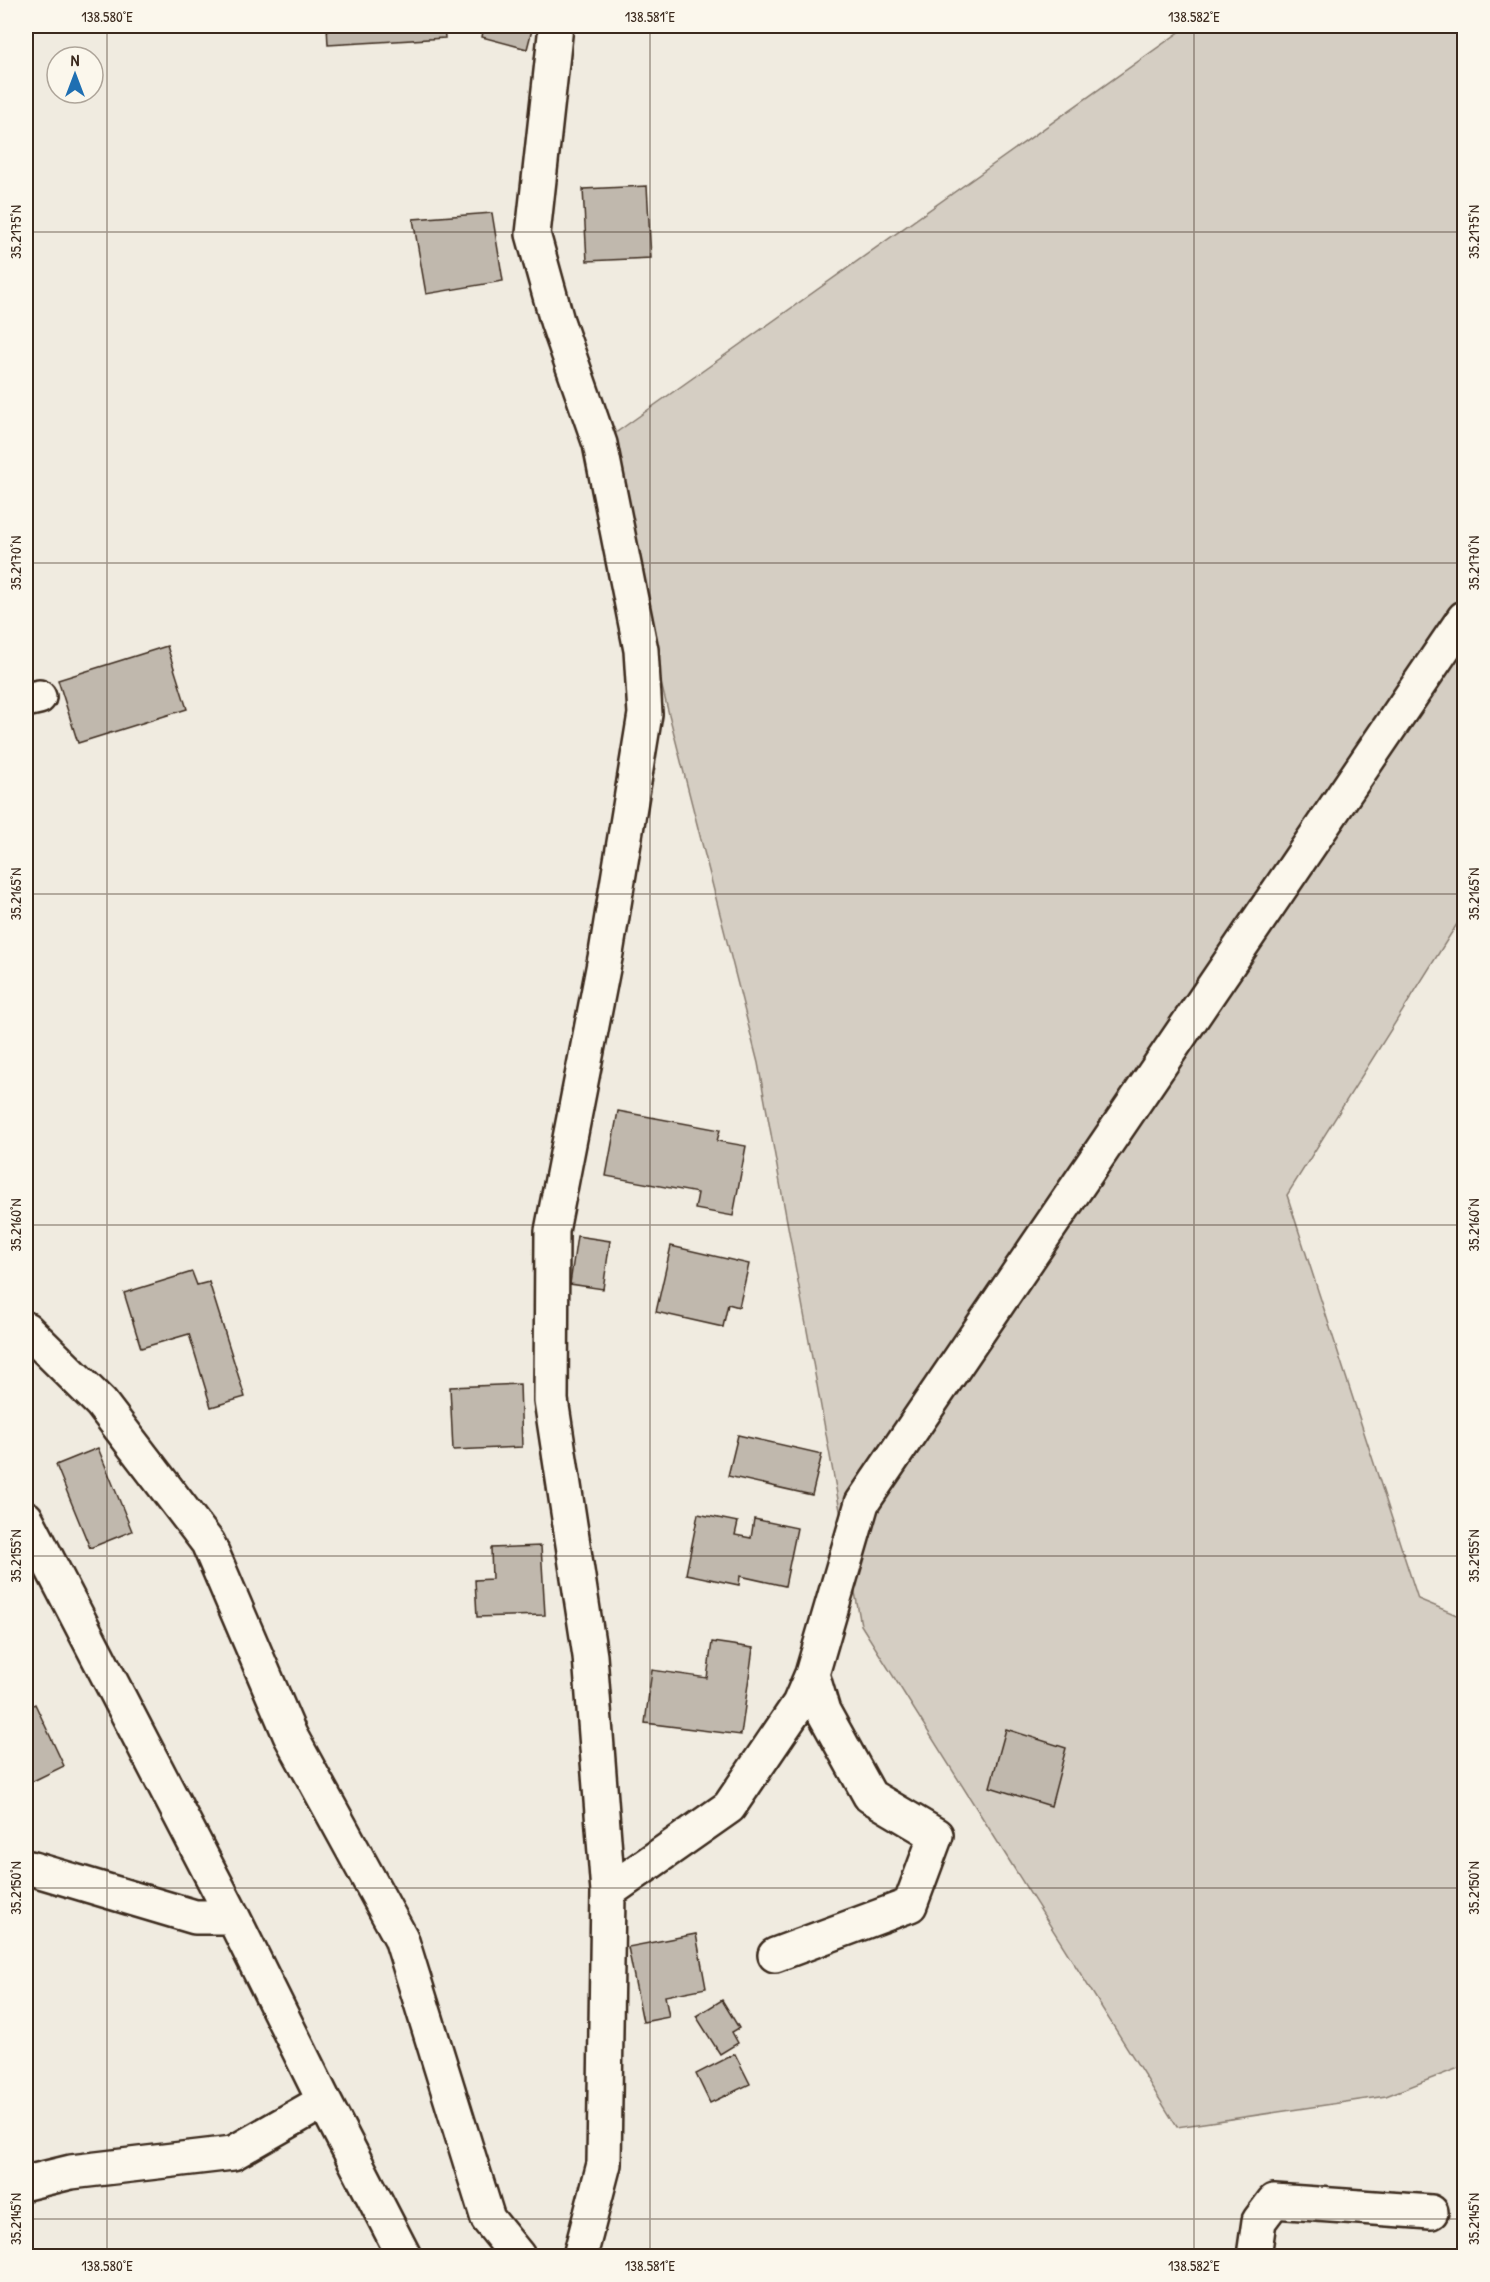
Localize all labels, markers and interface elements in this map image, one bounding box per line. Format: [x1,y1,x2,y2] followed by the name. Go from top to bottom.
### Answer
[81,6,133,27] text: 138.580°E
[625,6,676,27] text: 138.581°E
[1168,6,1220,27] text: 138.582°E
[45,45,105,105] north arrow
[71,49,80,71] text: N
[5,205,26,259] text: 35.2175°N
[1463,205,1484,259] text: 35.2175°N
[5,536,26,590] text: 35.2170°N
[1463,536,1484,590] text: 35.2170°N
[5,868,26,920] text: 35.2165°N
[1463,868,1484,920] text: 35.2165°N
[5,1199,26,1251] text: 35.2160°N
[1463,1199,1484,1251] text: 35.2160°N
[5,1530,26,1582] text: 35.2155°N
[1463,1530,1484,1582] text: 35.2155°N
[5,1861,26,1915] text: 35.2150°N
[1463,1861,1484,1915] text: 35.2150°N
[5,2193,26,2245] text: 35.2145°N
[1463,2193,1484,2245] text: 35.2145°N
[81,2255,133,2276] text: 138.580°E
[625,2255,676,2276] text: 138.581°E
[1168,2255,1220,2276] text: 138.582°E

